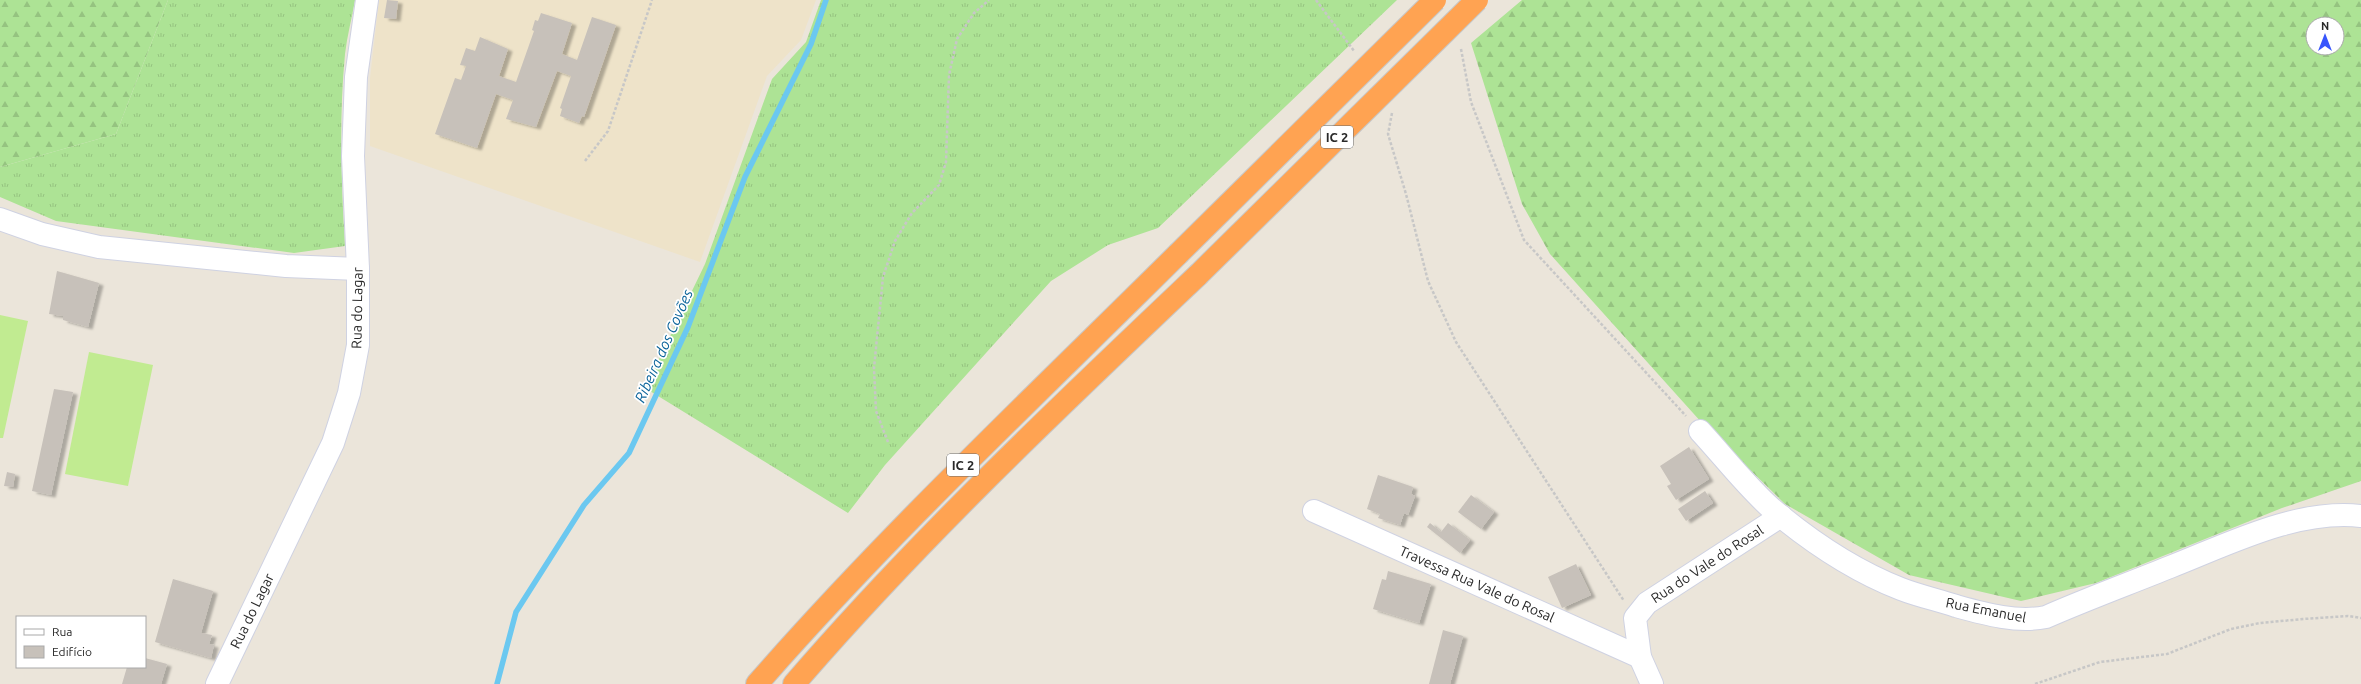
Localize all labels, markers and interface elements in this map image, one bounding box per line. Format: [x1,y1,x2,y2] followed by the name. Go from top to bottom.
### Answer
[2305,16,2345,56] north arrow
[2321,20,2329,32] text: N
[1321,126,1353,148] road number: IC 2
[348,266,366,349] street label: Rua do Lagar
[631,286,696,405] water label: Ribeira dos Covões
[947,454,979,476] road number: IC 2
[1648,522,1766,606] street label: Rua do Vale do Rosal
[1397,543,1557,626] street label: Travessa Rua Vale do Rosal
[227,570,277,651] street label: Rua do Lagar
[1944,594,2028,626] street label: Rua Emanuel
[16,616,146,668] legend
[52,625,73,638] text: Rua
[52,645,92,658] text: Edifício

